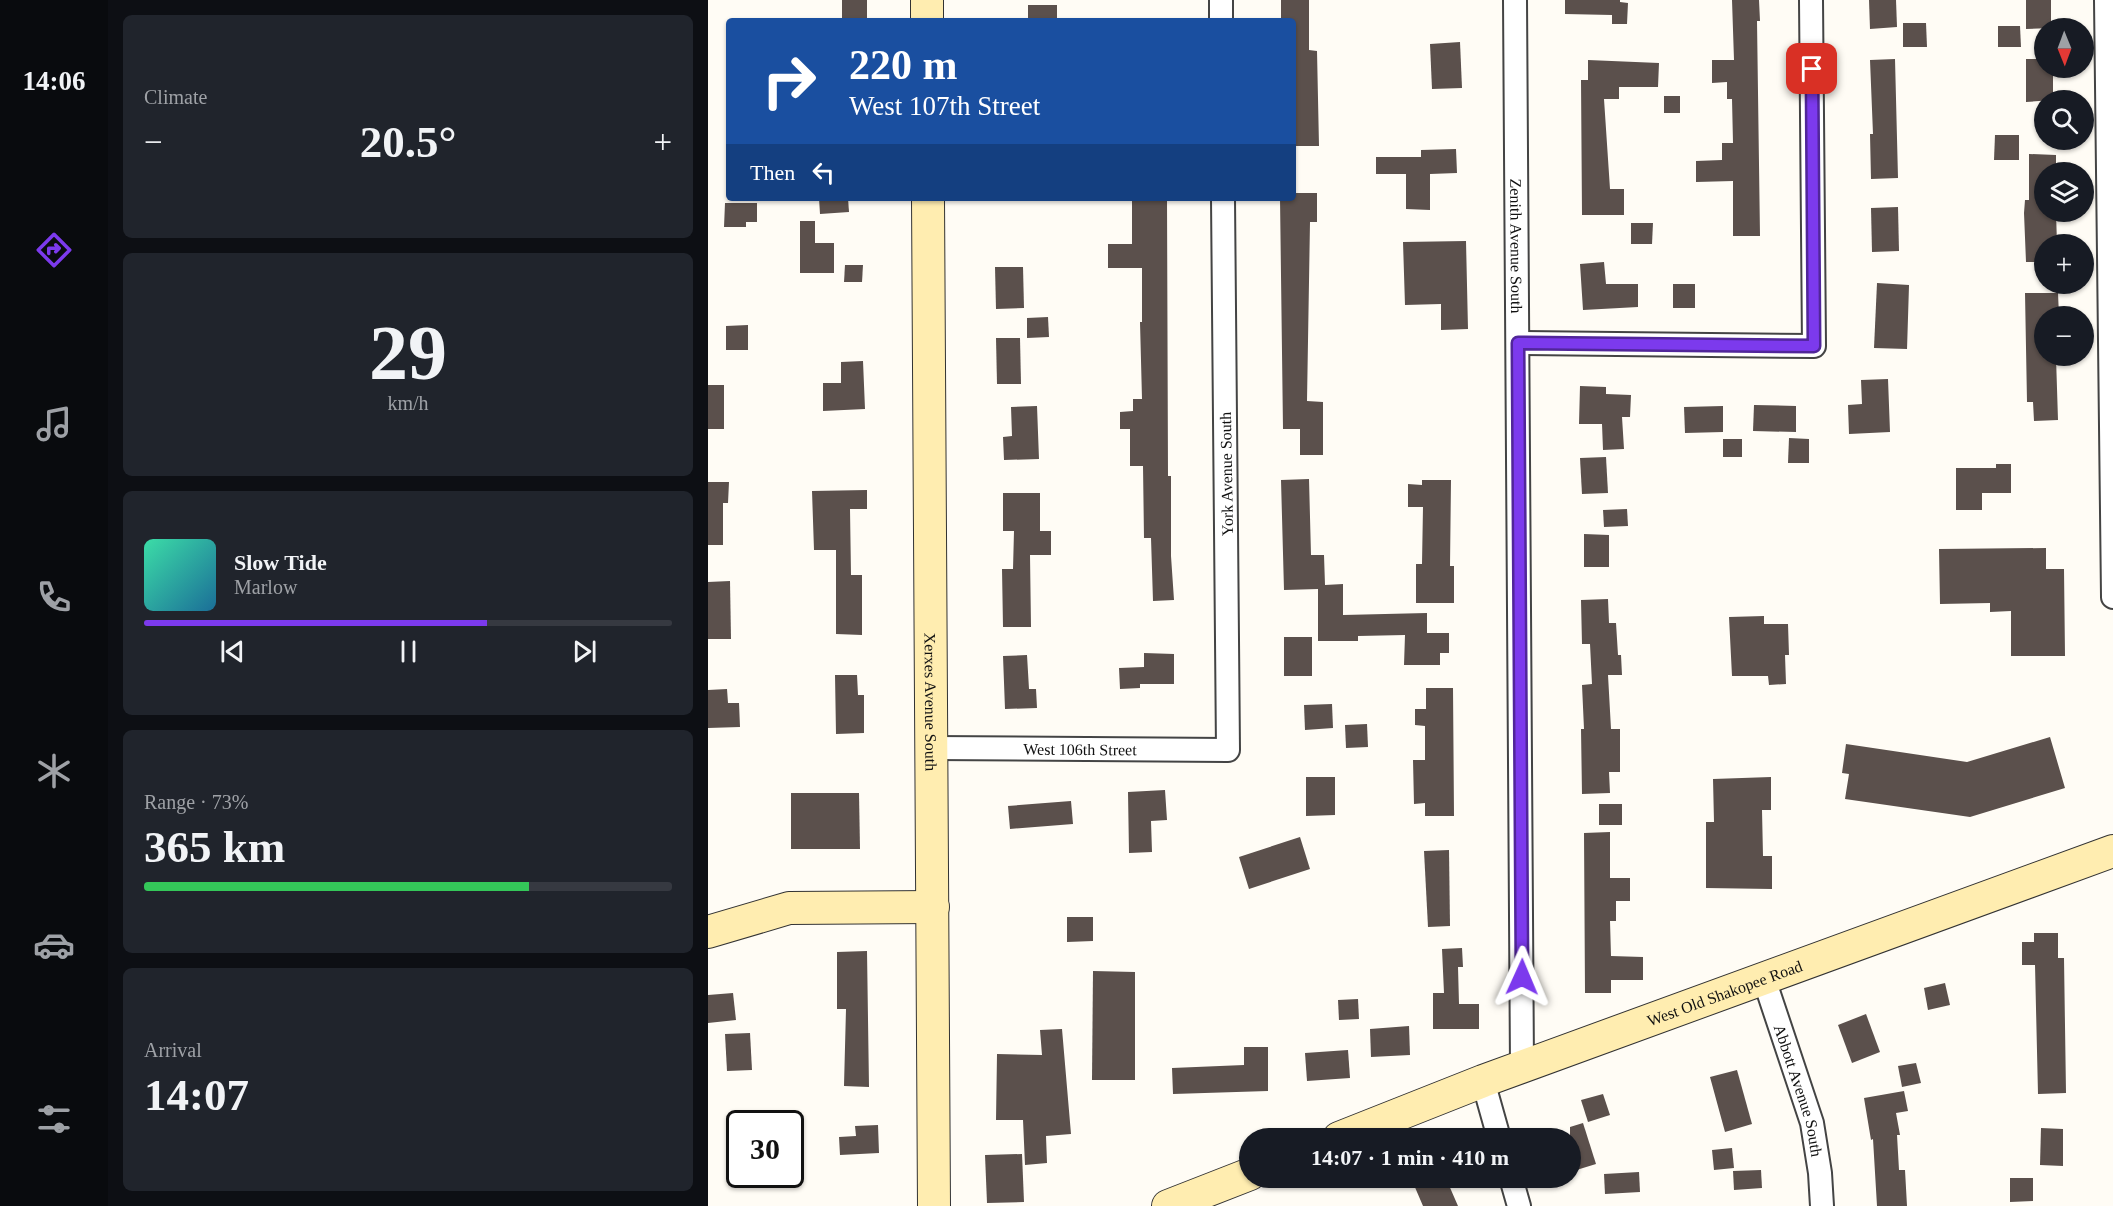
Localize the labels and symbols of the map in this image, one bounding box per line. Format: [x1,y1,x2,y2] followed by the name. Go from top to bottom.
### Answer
[2034,18,2094,78] north arrow
[1786,43,1837,94] pin
[1507,179,1525,313] street label: Zenith Avenue South
[1217,412,1236,536] street label: York Avenue South
[922,633,939,771] street label: Xerxes Avenue South
[1023,741,1137,758] street label: West 106th Street
[1490,945,1554,1009] position arrow
[1645,957,1804,1029] street label: West Old Shakopee Road
[1771,1022,1825,1158] street label: Abbott Avenue South
[726,1110,804,1188] speed limit sign: 30

